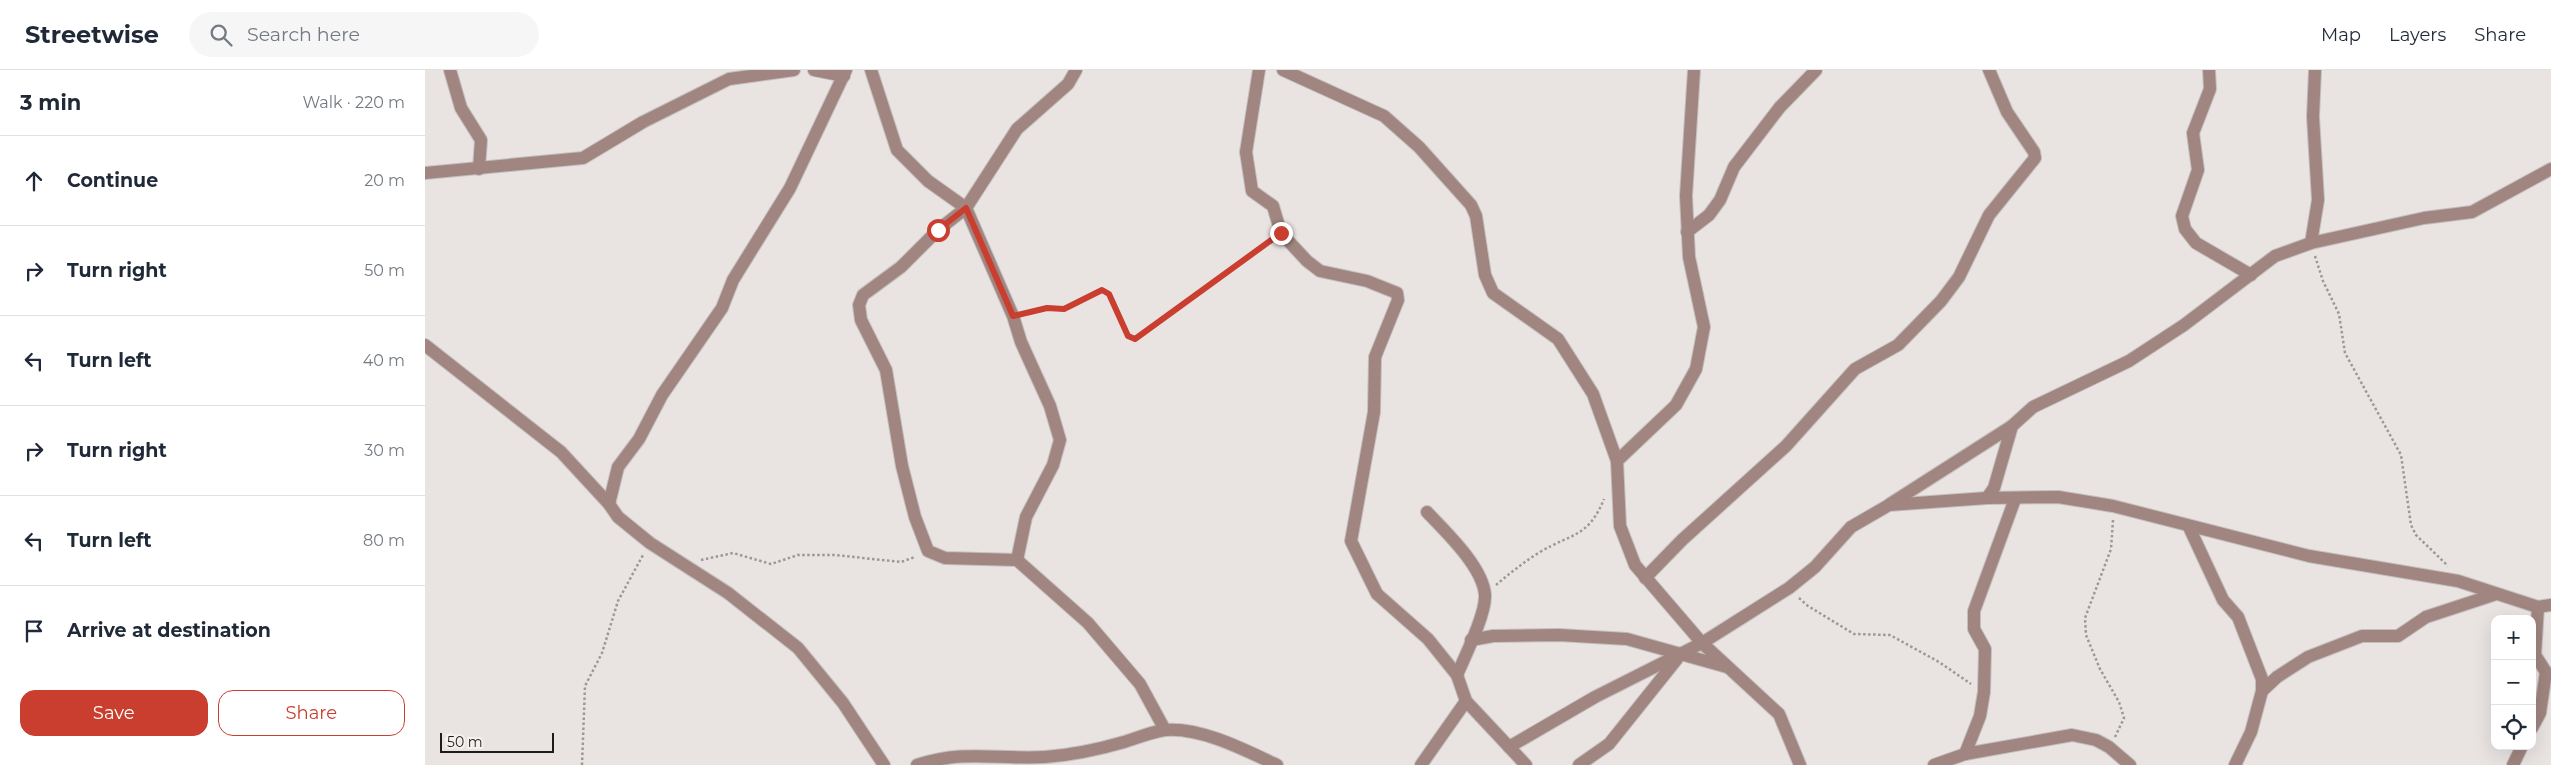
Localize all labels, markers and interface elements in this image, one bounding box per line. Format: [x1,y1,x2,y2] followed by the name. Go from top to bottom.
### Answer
[189,12,539,57] search box
[25,20,159,49] text: Streetwise
[207,21,235,49] icon: search
[247,23,360,46] text: Search here
[2321,24,2361,46] text: Map
[2389,24,2446,46] text: Layers
[2474,24,2526,46] text: Share
[20,90,81,115] text: 3 min
[302,93,405,112] text: Walk · 220 m
[20,167,48,195] icon: ahead
[67,169,158,192] text: Continue
[364,171,405,190] text: 20 m
[927,219,950,242] route start
[1270,222,1293,245] route end
[20,257,48,285] icon: right
[67,259,167,282] text: Turn right
[364,261,405,280] text: 50 m
[20,347,48,375] icon: left
[67,349,152,372] text: Turn left
[363,351,405,370] text: 40 m
[20,437,48,465] icon: right
[67,439,167,462] text: Turn right
[364,441,405,460] text: 30 m
[20,527,48,555] icon: left
[67,529,152,552] text: Turn left
[363,531,405,550] text: 80 m
[2491,615,2536,750] map controls
[2491,615,2536,660] button: +
[20,617,48,645] icon: arrive
[67,619,271,642] text: Arrive at destination
[2491,660,2536,705] button: −
[20,690,208,736] button: Save
[218,690,405,736] button: Share
[2491,705,2536,750] button: locate
[440,730,554,753] scale bar
[447,733,483,751] text: 50 m

